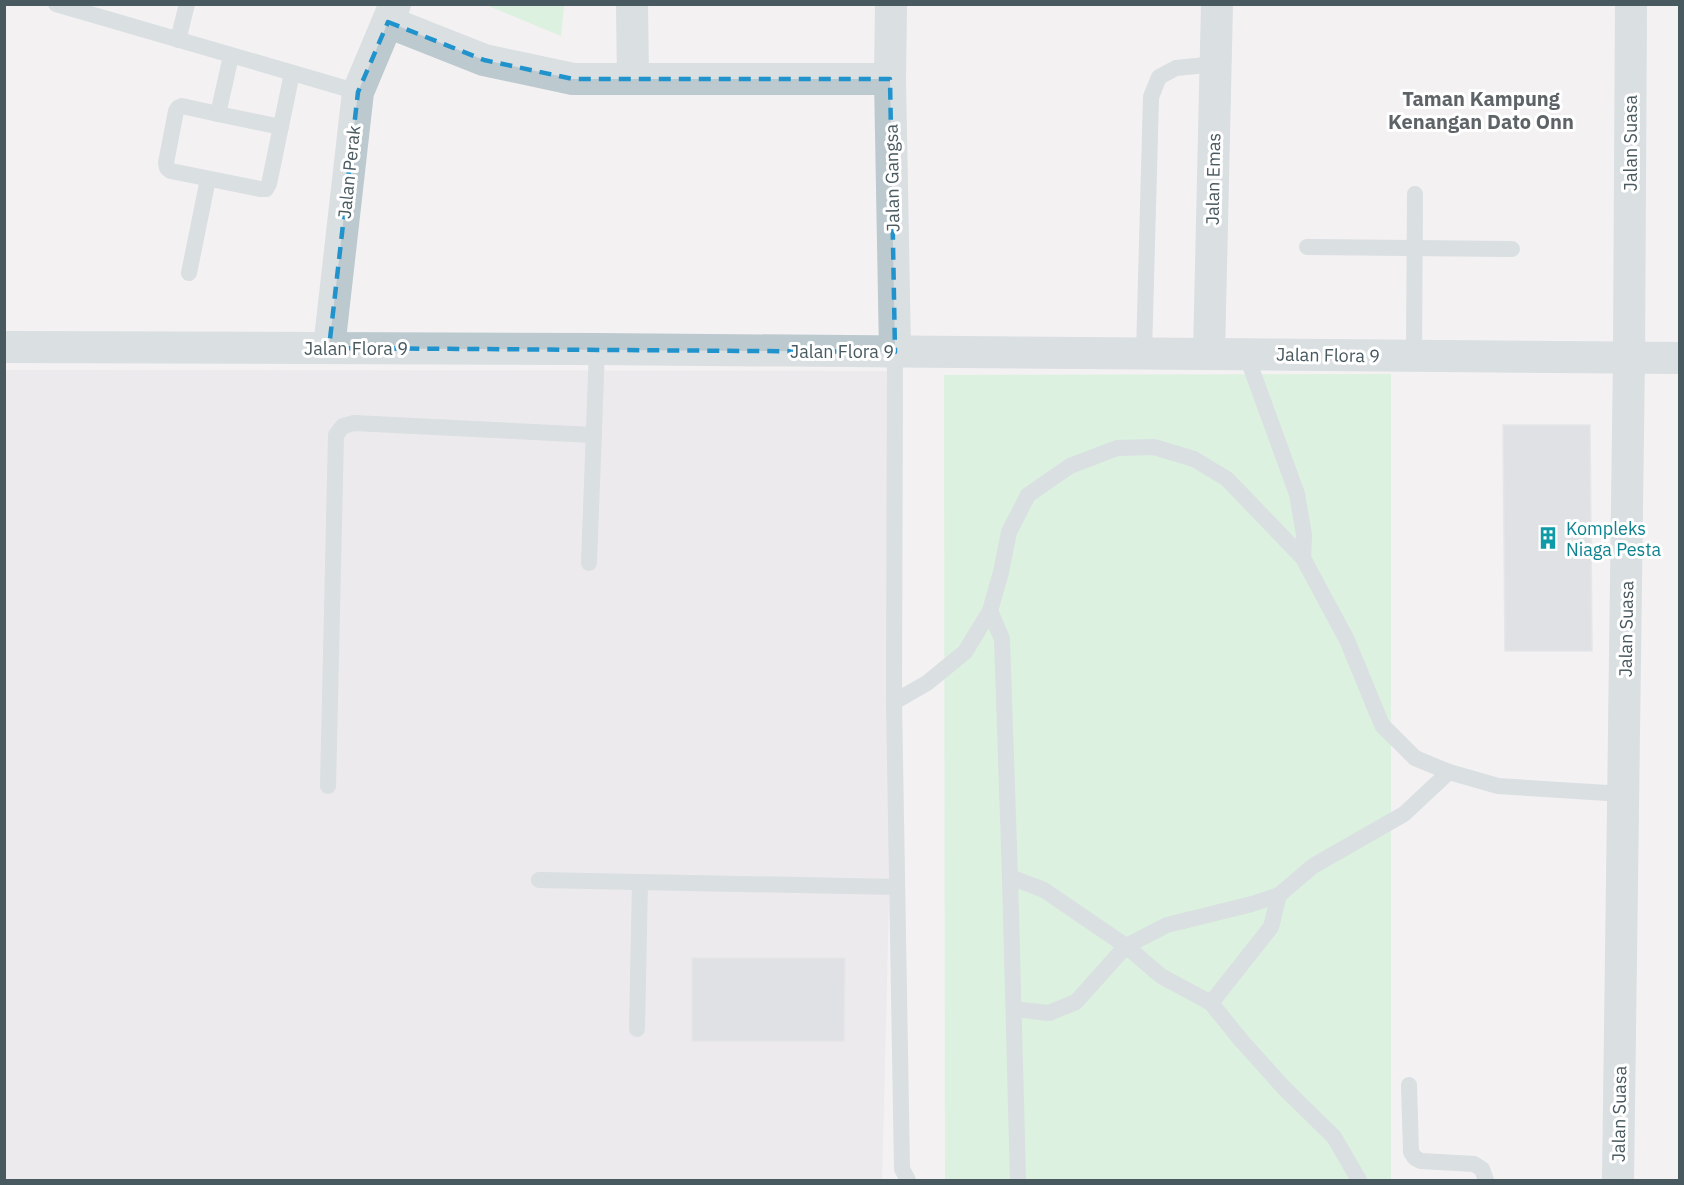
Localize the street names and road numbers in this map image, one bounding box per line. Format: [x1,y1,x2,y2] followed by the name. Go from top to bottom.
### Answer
[1619,94,1642,191] street label: Jalan Suasa
[880,123,904,232] street label: Jalan Gangsa
[333,124,365,220] street label: Jalan Perak
[1201,133,1225,225] street label: Jalan Emas
[304,337,408,360] street label: Jalan Flora 9
[790,340,894,363] street label: Jalan Flora 9
[1276,343,1380,367] street label: Jalan Flora 9
[1614,580,1638,677] street label: Jalan Suasa
[1607,1065,1631,1162] street label: Jalan Suasa

